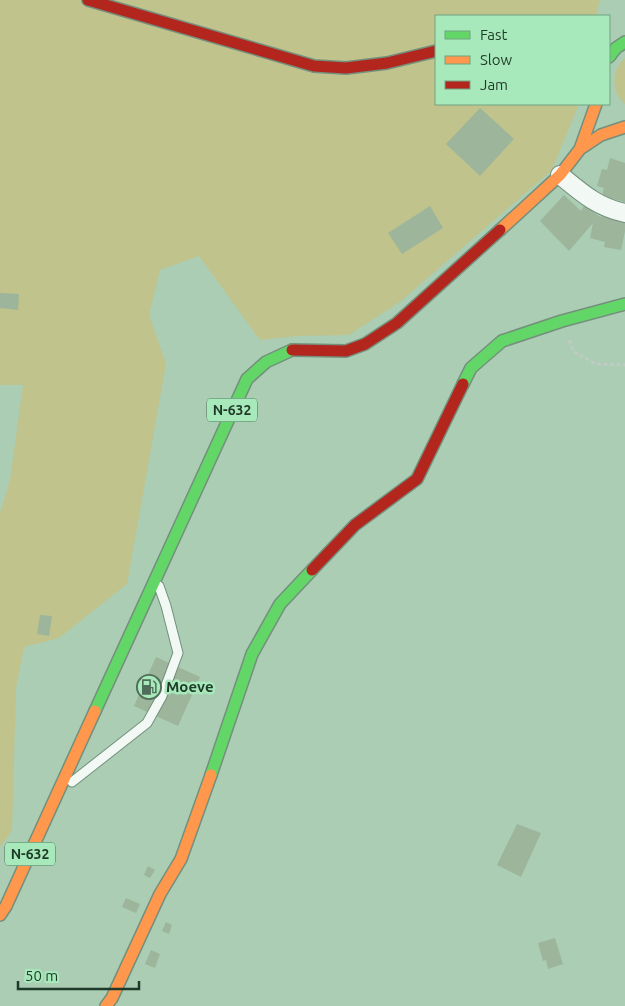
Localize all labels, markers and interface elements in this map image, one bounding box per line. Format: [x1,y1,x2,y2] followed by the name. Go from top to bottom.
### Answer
[435,15,610,105] legend
[480,26,508,43] text: Fast
[480,51,513,68] text: Slow
[480,76,508,93] text: Jam
[207,398,257,422] road number: N-632
[136,674,162,700] fuel station icon: Moeve
[166,678,214,695] place label: Moeve
[5,842,55,866] road number: N-632
[18,958,139,990] scale bar
[25,967,58,984] text: 50 m

